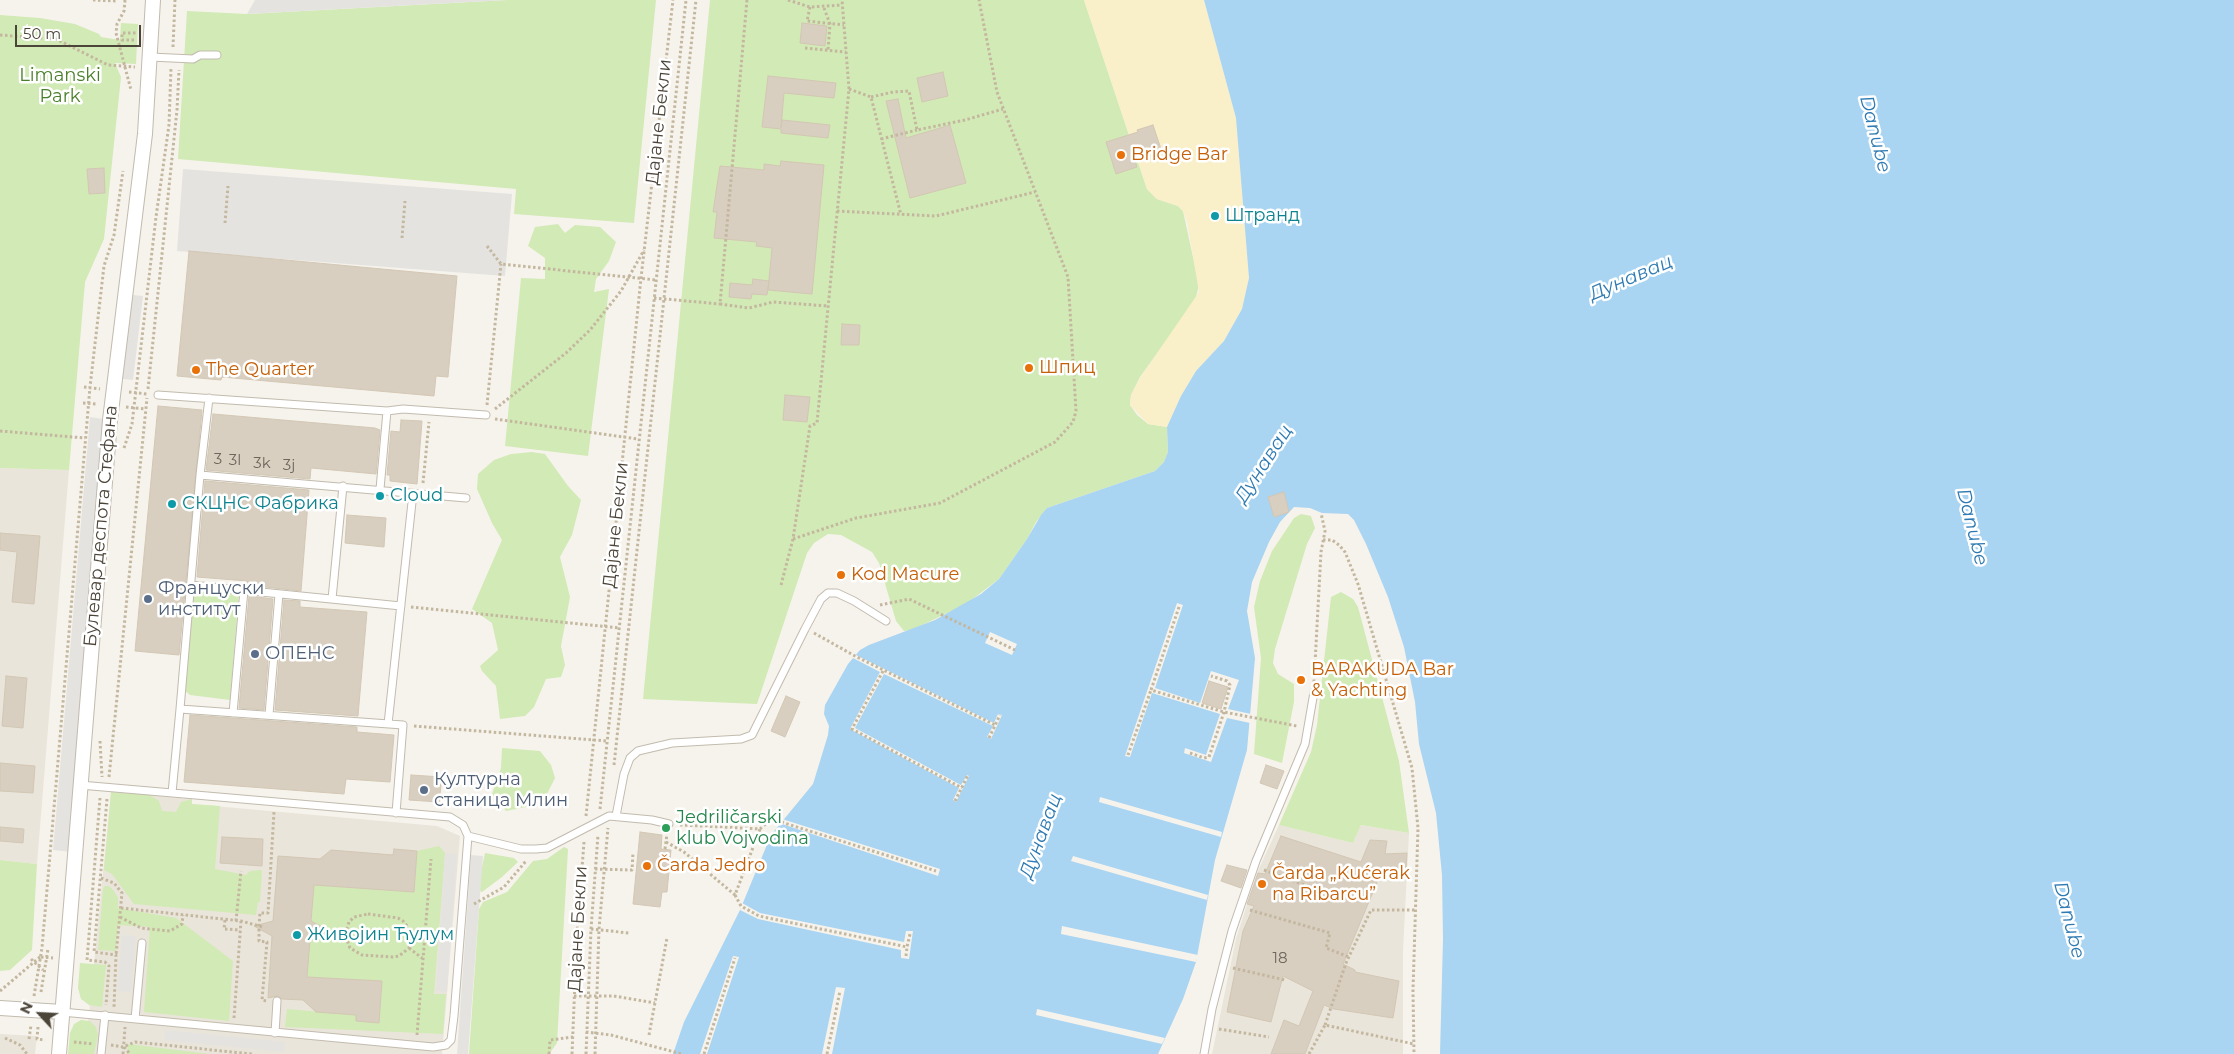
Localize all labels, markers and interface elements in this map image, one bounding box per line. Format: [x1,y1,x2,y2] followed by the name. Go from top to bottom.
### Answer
[18,15,144,47] scale bar
[23,24,61,43] text: 50 m
[642,58,676,186] street label: Дајане Бекли
[19,65,101,108] park label: Limanski Park
[1854,93,1896,175] water label: Danube
[1131,144,1228,166] place label: Bridge Bar
[1115,149,1127,161] marker: Bridge Bar
[1225,205,1300,227] place label: Штранд
[1209,210,1221,222] marker: Штранд
[1586,250,1676,306] water label: Дунавац
[1039,357,1096,379] place label: Шпиц
[206,359,314,381] place label: The Quarter
[1023,362,1035,374] marker: Шпиц
[190,364,202,376] marker: The Quarter
[80,404,122,648] street label: Булевар деспота Стефана
[1230,421,1298,507] water label: Дунавац
[214,451,222,469] house number: 3
[229,452,241,470] house number: 3l
[253,455,271,473] house number: 3k
[283,457,295,475] house number: 3j
[599,461,633,589] street label: Дајане Бекли
[390,485,443,507] place label: Cloud
[1951,486,1993,568] water label: Danube
[374,490,386,502] marker: Cloud
[182,493,339,515] place label: СКЦНС Фабрика
[166,498,178,510] marker: СКЦНС Фабрика
[851,564,959,586] place label: Kod Macure
[835,569,847,581] marker: Kod Macure
[158,578,264,620] place label: Француски институт
[142,593,154,605] marker: Француски институт
[265,643,335,665] place label: ОПЕНС
[249,648,261,660] marker: ОПЕНС
[1311,659,1454,702] place label: BARAKUDA Bar & Yachting
[1295,674,1307,686] marker: BARAKUDA Bar & Yachting
[434,769,568,812] place label: Културна станица Млин
[418,784,430,796] marker: Културна станица Млин
[1015,790,1067,882] water label: Дунавац
[676,807,809,850] place label: Jedriličarski klub Vojvodina
[660,822,672,834] marker: Jedriličarski klub Vojvodina
[657,855,765,877] place label: Čarda Jedro
[641,860,653,872] marker: Čarda Jedro
[1272,863,1410,906] place label: Čarda „Kućerak na Ribarcu”
[564,865,592,993] street label: Дајане Бекли
[1256,878,1268,890] marker: Čarda „Kućerak na Ribarcu”
[2048,879,2090,961] water label: Danube
[307,924,454,946] place label: Живојин Ћулум
[291,929,303,941] marker: Живојин Ћулум
[1273,950,1287,968] house number: 18
[15,989,65,1039] north arrow
[16,999,37,1017] text: N

